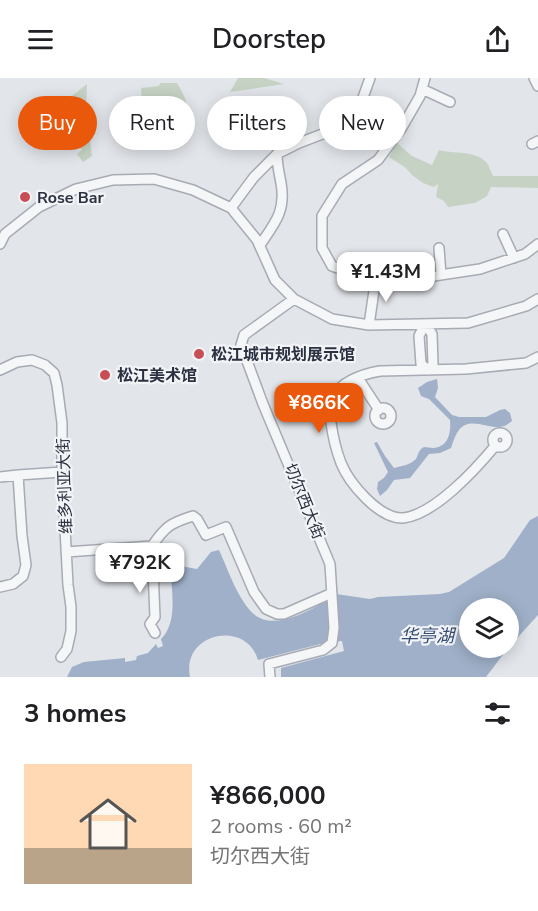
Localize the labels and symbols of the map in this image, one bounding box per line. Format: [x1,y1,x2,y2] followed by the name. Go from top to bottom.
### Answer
[37,187,105,209] place label: Rose Bar
[18,190,32,204] marker: Rose Bar
[337,252,435,303] pin: ¥1.43M
[211,344,355,366] place label: 松江城市规划展示馆
[192,347,206,361] marker: 松江城市规划展示馆
[117,365,197,387] place label: 松江美术馆
[98,368,112,382] marker: 松江美术馆
[277,383,361,434] pin: ¥866K
[52,438,78,534] street label: 维多利亚大街
[279,460,329,543] street label: 切尔西大街
[98,543,182,594] pin: ¥792K
[400,624,457,648] water label: 华亭湖

